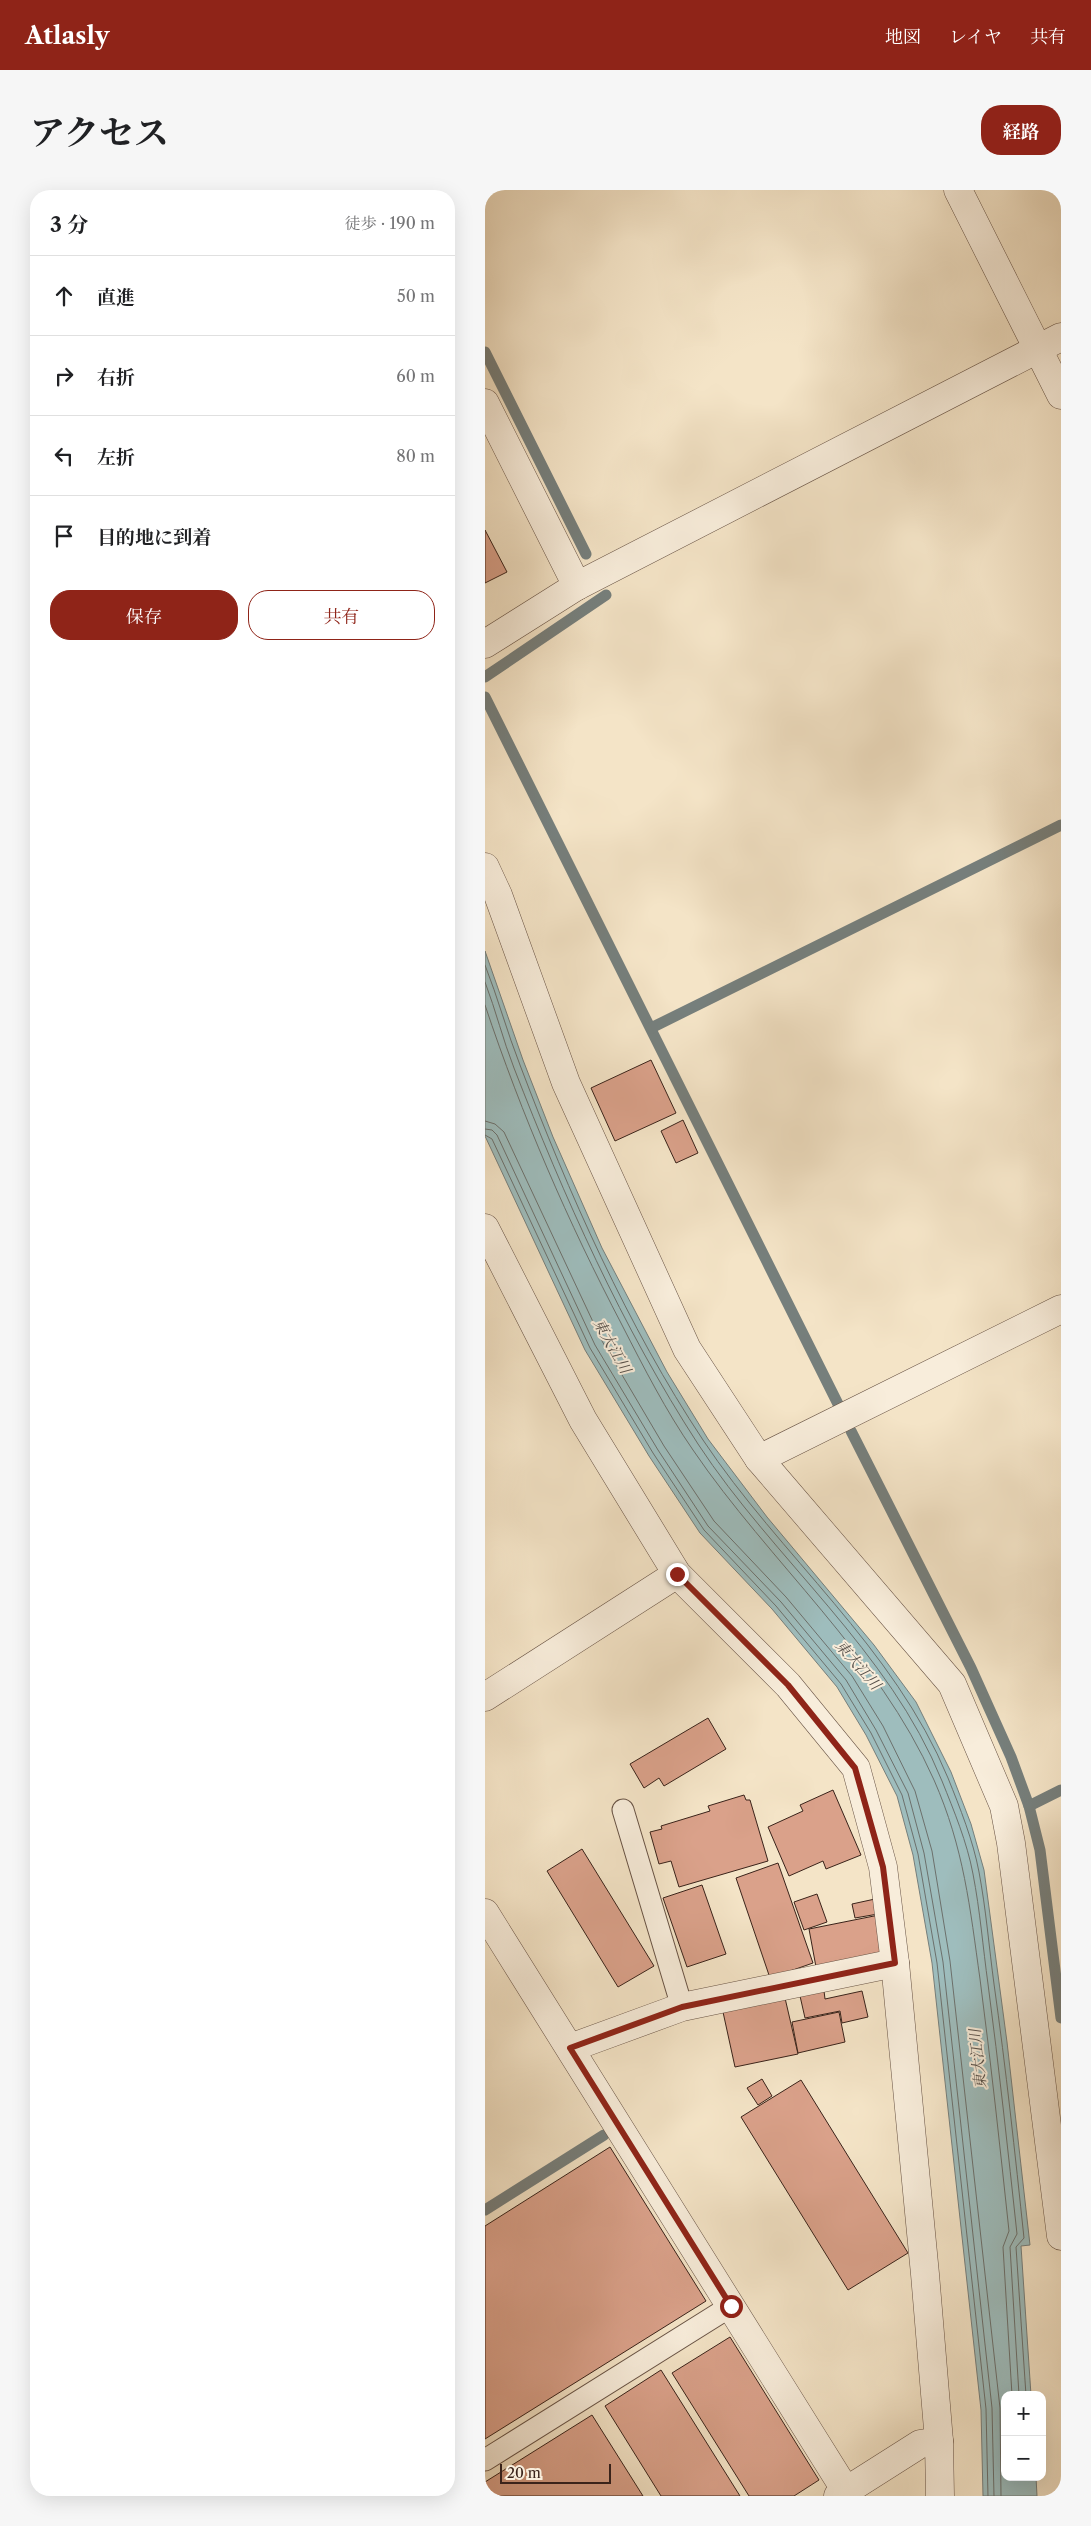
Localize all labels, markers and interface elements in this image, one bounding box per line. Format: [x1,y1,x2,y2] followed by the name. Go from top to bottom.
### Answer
[25,21,109,50] text: Atlasly
[885,26,921,48] text: 地図
[949,26,1002,48] text: レイヤ
[1030,26,1066,48] text: 共有
[981,105,1061,155] button: 経路
[30,111,169,154] text: アクセス
[50,212,88,237] text: 3 分
[345,213,435,233] text: 徒歩 · 190 m
[50,282,78,310] icon: ahead
[97,286,135,309] text: 直進
[397,286,435,306] text: 50 m
[50,362,78,390] icon: right
[97,366,135,389] text: 右折
[396,366,435,386] text: 60 m
[50,442,78,470] icon: left
[97,446,135,469] text: 左折
[396,446,435,466] text: 80 m
[50,522,78,550] icon: arrive
[97,526,211,549] text: 目的地に到着
[50,590,238,640] button: 保存
[248,590,435,640] button: 共有
[590,1315,636,1378] water label: 東大江川
[666,1563,689,1586] route end
[832,1636,887,1695] water label: 東大江川
[965,2026,990,2090] water label: 東大江川
[720,2295,743,2318] route start
[1001,2391,1046,2481] map controls
[1001,2391,1046,2436] button: +
[1001,2436,1046,2481] button: −
[500,2461,611,2484] scale bar
[507,2464,541,2482] text: 20 m

